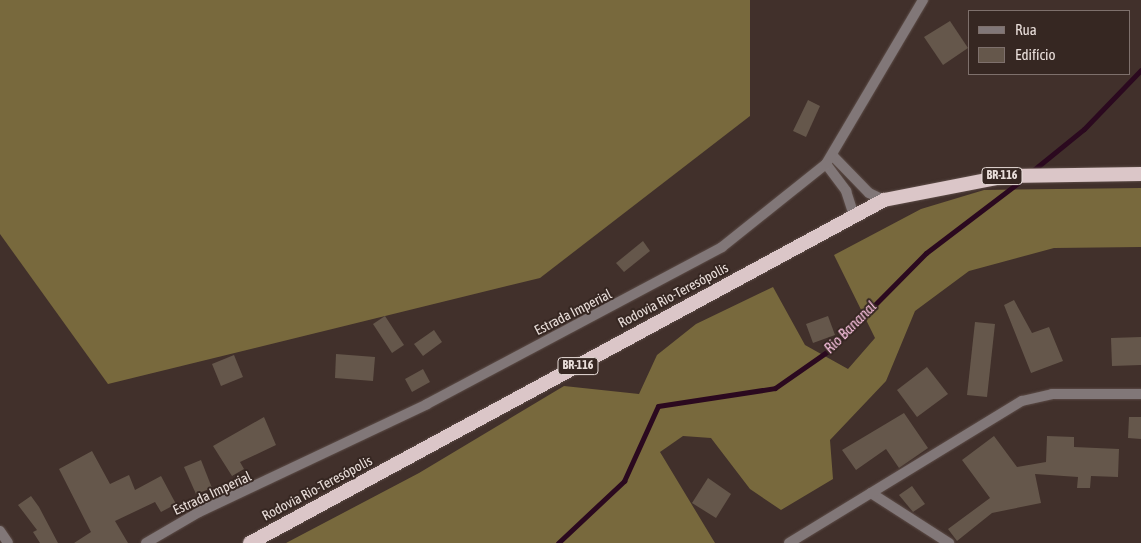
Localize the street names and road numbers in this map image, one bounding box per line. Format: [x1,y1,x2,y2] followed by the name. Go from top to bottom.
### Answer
[981,167,1023,186] road number: BR-116
[615,259,731,331] street label: Rodovia Rio-Teresópolis
[532,285,614,339] street label: Estrada Imperial
[557,356,599,376] road number: BR-116
[259,452,375,524] street label: Rodovia Rio-Teresópolis
[170,468,254,518] street label: Estrada Imperial

